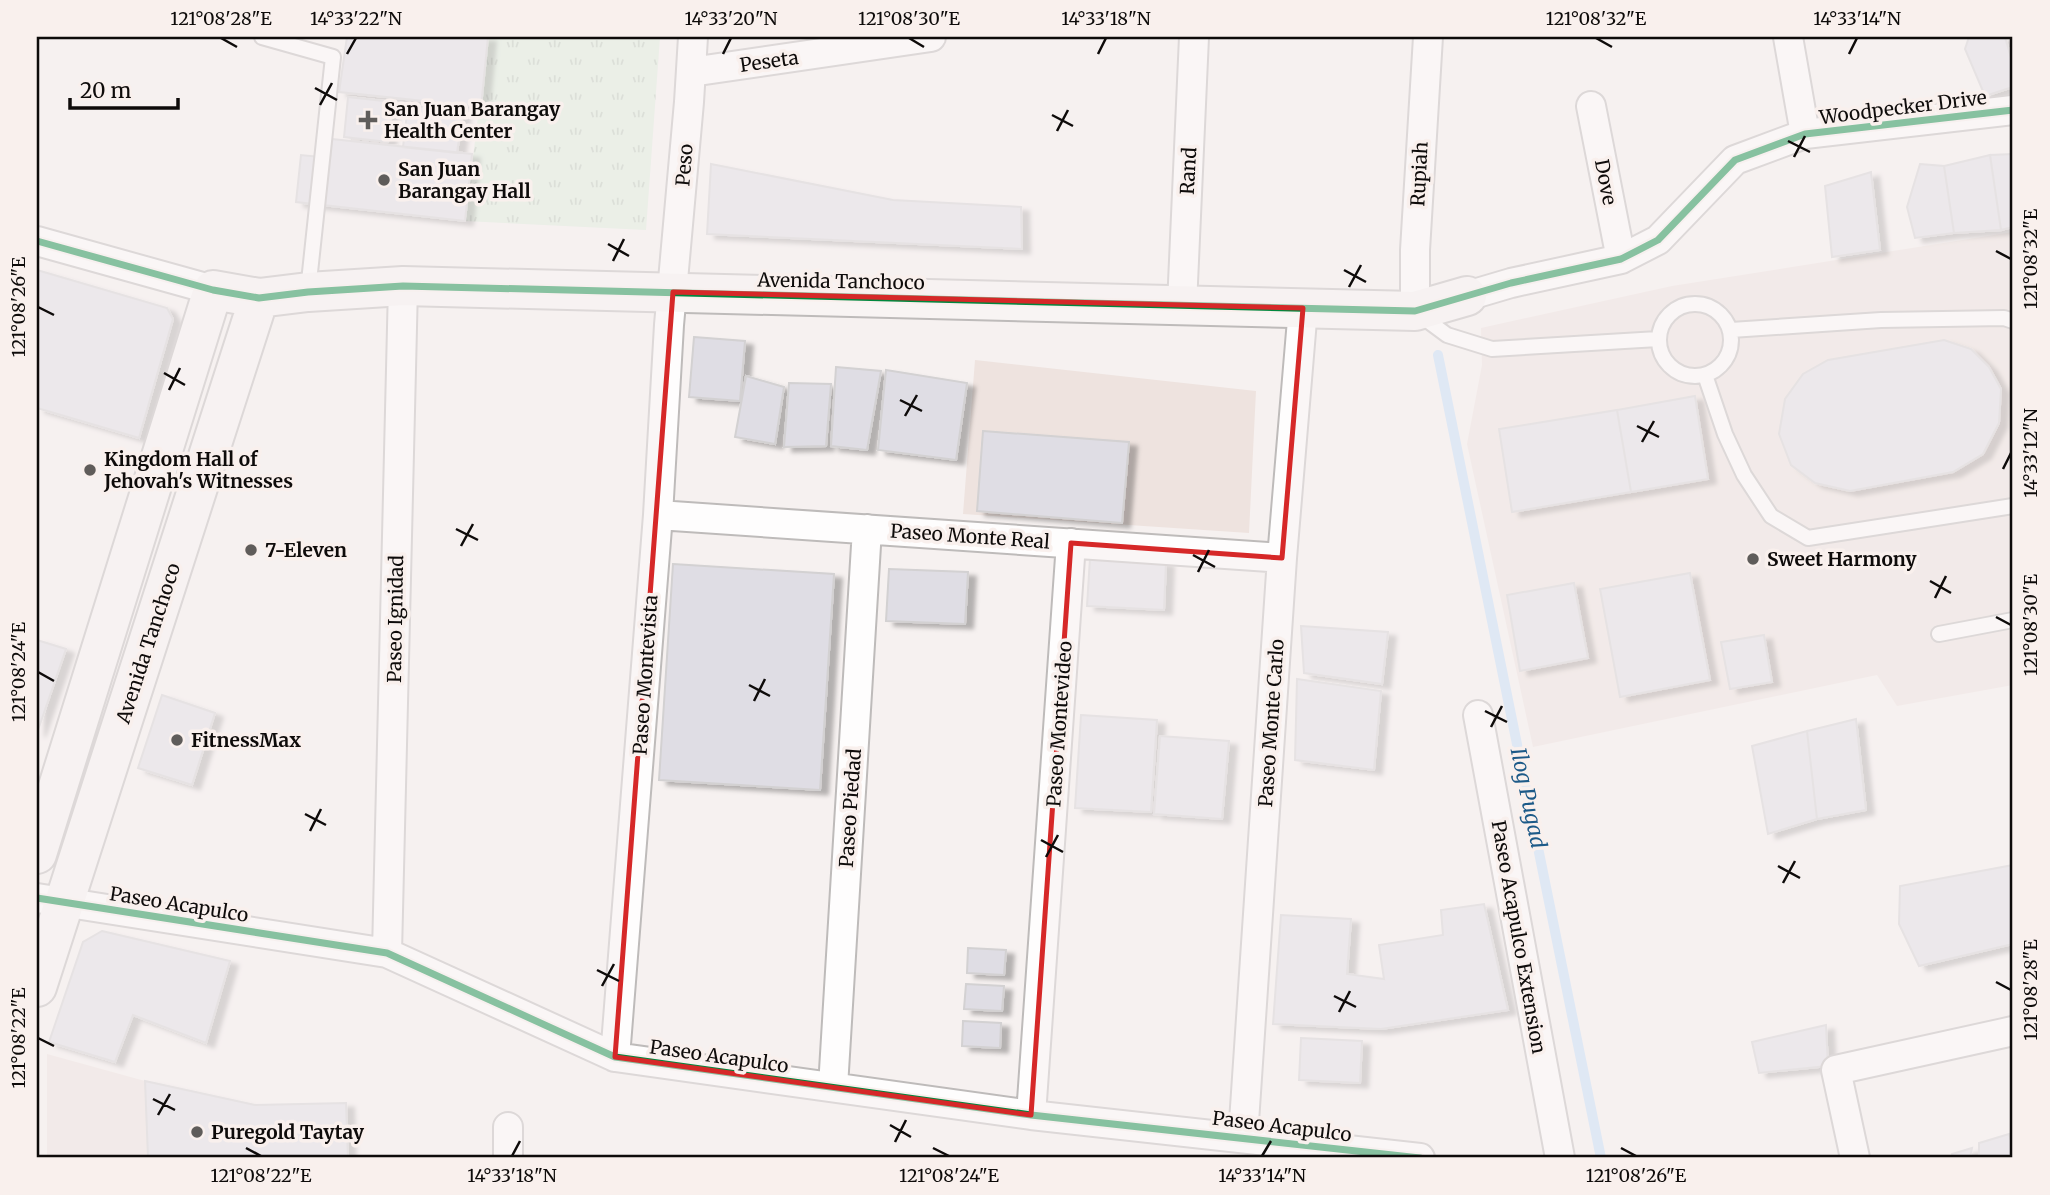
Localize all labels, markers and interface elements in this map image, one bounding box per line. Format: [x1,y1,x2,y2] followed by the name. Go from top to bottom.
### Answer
[170,7,272,30] text: 121°08'28"E
[310,7,402,30] text: 14°33'22"N
[684,7,778,30] text: 14°33'20"N
[858,7,961,30] text: 121°08'30"E
[1061,7,1151,30] text: 14°33'18"N
[1546,7,1647,30] text: 121°08'32"E
[1813,7,1901,30] text: 14°33'14"N
[738,45,800,77] street label: Peseta
[70,66,178,110] scale bar
[80,77,132,104] text: 20 m
[1817,85,1988,129] street label: Woodpecker Drive
[384,97,561,143] place label: San Juan Barangay Health Center
[358,110,378,130] marker: San Juan Barangay Health Center
[1405,140,1433,207] street label: Rupiah
[670,143,698,187] street label: Peso
[1175,147,1201,195] street label: Rand
[398,157,531,203] place label: San Juan Barangay Hall
[1590,157,1622,207] street label: Dove
[376,172,392,188] marker: San Juan Barangay Hall
[2019,208,2042,309] text: 121°08'32"E
[7,256,30,357] text: 121°08'26"E
[756,268,925,294] street label: Avenida Tanchoco
[2019,408,2042,498] text: 14°33'12"N
[103,447,293,493] place label: Kingdom Hall of Jehovah's Witnesses
[82,462,98,478] marker: Kingdom Hall of Jehovah's Witnesses
[889,518,1051,554] street label: Paseo Monte Real
[265,538,347,562] place label: 7-Eleven
[243,542,259,558] marker: 7-Eleven
[1767,547,1917,571] place label: Sweet Harmony
[1745,551,1761,567] marker: Sweet Harmony
[382,555,408,683] street label: Paseo Ignidad
[110,560,185,727] street label: Avenida Tanchoco
[2019,573,2042,676] text: 121°08'30"E
[627,594,663,756] street label: Paseo Montevista
[7,622,30,722] text: 121°08'24"E
[1253,638,1289,808] street label: Paseo Monte Carlo
[1041,640,1077,808] street label: Paseo Montevideo
[191,728,301,752] place label: FitnessMax
[169,732,185,748] marker: FitnessMax
[1505,745,1552,851] water label: Ilog Pugad
[834,748,866,868] street label: Paseo Piedad
[1487,818,1551,1056] street label: Paseo Acapulco Extension
[108,881,250,927] street label: Paseo Acapulco
[2019,939,2042,1041] text: 121°08'28"E
[7,987,30,1088] text: 121°08'22"E
[648,1034,790,1078] street label: Paseo Acapulco
[1211,1106,1353,1146] street label: Paseo Acapulco
[211,1120,365,1144] place label: Puregold Taytay
[189,1124,205,1140] marker: Puregold Taytay
[211,1164,312,1187] text: 121°08'22"E
[467,1164,557,1187] text: 14°33'18"N
[899,1164,999,1187] text: 121°08'24"E
[1218,1164,1306,1187] text: 14°33'14"N
[1586,1164,1687,1187] text: 121°08'26"E

